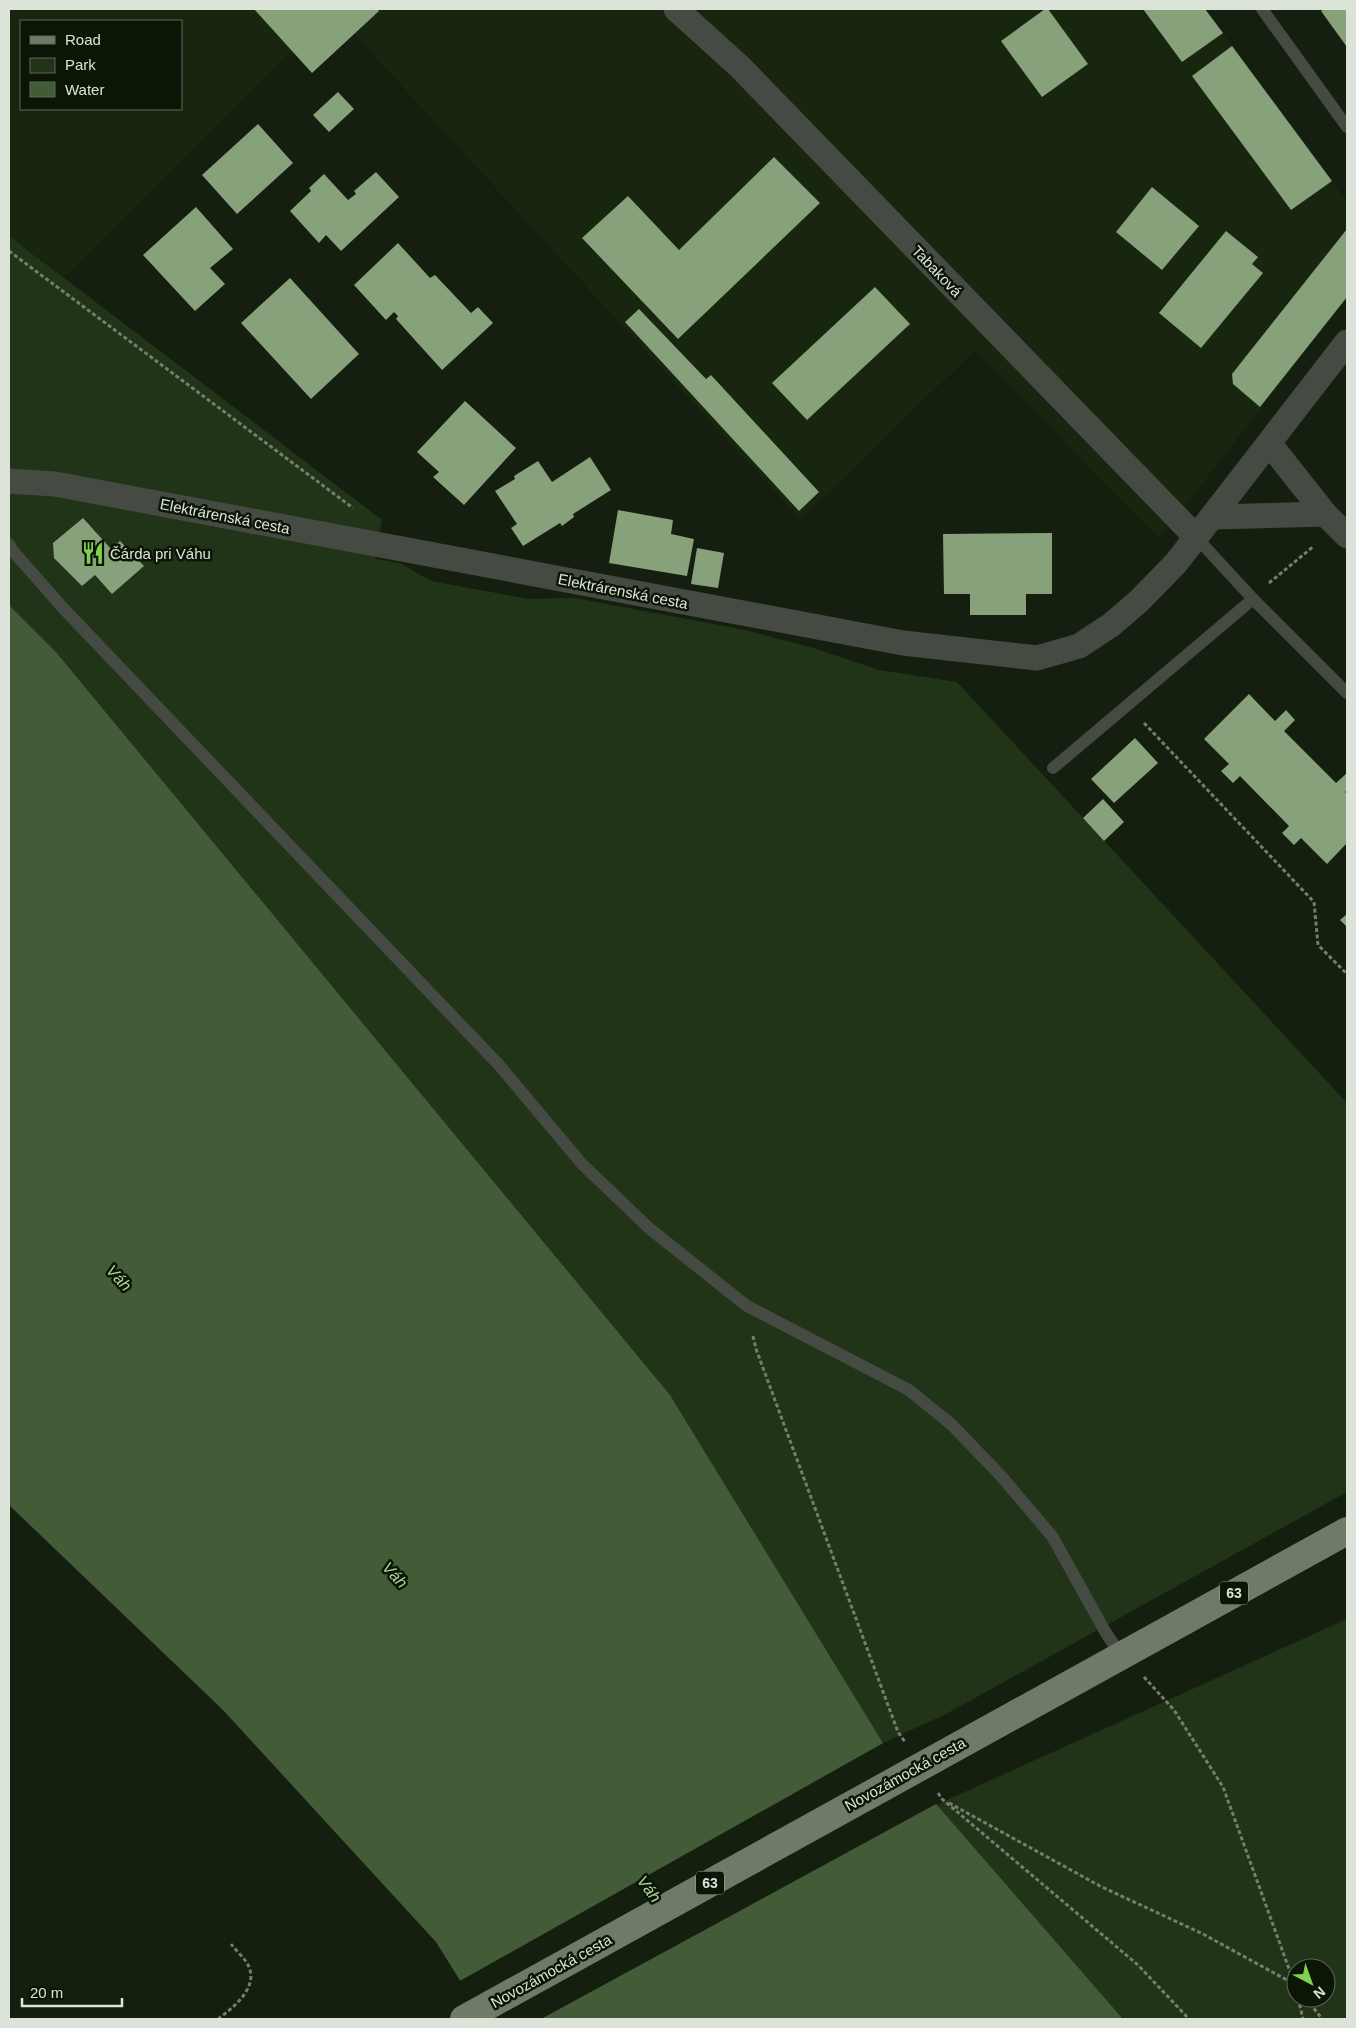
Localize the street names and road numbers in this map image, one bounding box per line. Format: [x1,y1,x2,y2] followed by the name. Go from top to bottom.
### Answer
[909,242,966,300] street label: Tabaková
[159,495,292,537] street label: Elektrárenská cesta
[557,570,690,612] street label: Elektrárenská cesta
[1220,1582,1248,1605] road number: 63
[842,1734,969,1814] street label: Novozámocká cesta
[696,1872,724,1895] road number: 63
[488,1931,615,2011] street label: Novozámocká cesta

